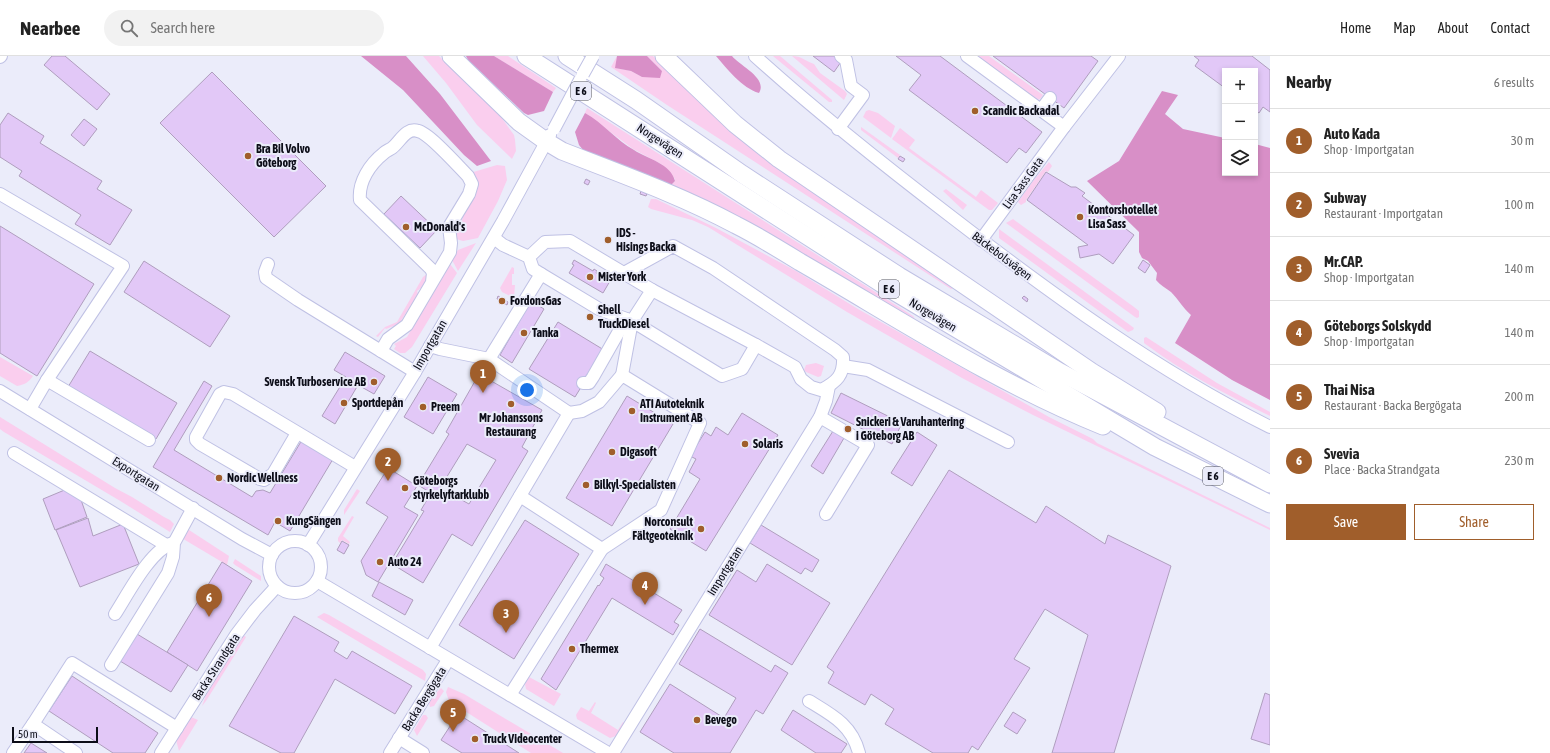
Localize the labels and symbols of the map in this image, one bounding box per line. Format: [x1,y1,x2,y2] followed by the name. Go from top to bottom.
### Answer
[571,82,591,100] road number: E 6
[983,104,1060,118] place label: Scandic Backadal
[970,106,980,116] marker: Scandic Backadal
[634,121,686,161] street label: Norgevägen
[256,142,311,170] place label: Bra Bil Volvo Göteborg
[243,151,253,161] marker: Bra Bil Volvo Göteborg
[1000,154,1046,212] street label: Lisa Sass Gata
[1088,203,1158,231] place label: Kontorshotellet Lisa Sass
[1075,212,1085,222] marker: Kontorshotellet Lisa Sass
[414,220,466,234] place label: McDonald's
[401,222,411,232] marker: McDonald's
[616,226,677,254] place label: IDS - Hisings Backa
[969,229,1035,283] street label: Bäckebolsvägen
[603,235,613,245] marker: IDS - Hisings Backa
[598,270,647,284] place label: Mister York
[585,272,595,282] marker: Mister York
[879,280,899,298] road number: E 6
[510,294,562,308] place label: FordonsGas
[907,295,959,335] street label: Norgevägen
[497,296,507,306] marker: FordonsGas
[598,303,650,331] place label: Shell TruckDiesel
[585,312,595,322] marker: Shell TruckDiesel
[410,318,450,372] street label: Importgatan
[532,326,559,340] place label: Tanka
[519,328,529,338] marker: Tanka
[470,360,496,393] pin: 1
[264,375,366,389] place label: Svensk Turboservice AB
[369,377,379,387] marker: Svensk Turboservice AB
[517,380,537,400] your location
[352,396,404,410] place label: Sportdepån
[639,397,705,425] place label: ATI Autoteknik Instrument AB
[339,398,349,408] marker: Sportdepån
[506,399,516,409] marker: Mr Johanssons Restaurang
[431,400,460,414] place label: Preem
[418,402,428,412] marker: Preem
[627,406,637,416] marker: ATI Autoteknik Instrument AB
[479,411,544,439] place label: Mr Johanssons Restaurang
[856,415,965,443] place label: Snickeri & Varuhantering i Göteborg AB
[843,424,853,434] marker: Snickeri & Varuhantering i Göteborg AB
[753,437,784,451] place label: Solaris
[740,439,750,449] marker: Solaris
[620,445,657,459] place label: Digasoft
[607,447,617,457] marker: Digasoft
[375,448,401,481] pin: 2
[110,454,162,494] street label: Exportgatan
[1203,467,1223,485] road number: E 6
[227,471,298,485] place label: Nordic Wellness
[214,473,224,483] marker: Nordic Wellness
[413,474,490,502] place label: Göteborgs styrkelyftarklubb
[594,478,676,492] place label: Bilkyl-Specialisten
[581,480,591,490] marker: Bilkyl-Specialisten
[400,483,410,493] marker: Göteborgs styrkelyftarklubb
[286,514,341,528] place label: KungSängen
[632,515,694,543] place label: Norconsult Fältgeoteknik
[273,516,283,526] marker: KungSängen
[696,524,706,534] marker: Norconsult Fältgeoteknik
[704,544,746,598] street label: Importgatan
[387,555,422,569] place label: Auto 24
[375,557,385,567] marker: Auto 24
[632,572,658,605] pin: 4
[196,584,222,617] pin: 6
[493,600,519,633] pin: 3
[189,631,243,703] street label: Backa Strandgata
[580,642,619,656] place label: Thermex
[567,644,577,654] marker: Thermex
[399,664,449,734] street label: Backa Bergögata
[440,699,466,732] pin: 5
[705,713,737,727] place label: Bevego
[692,715,702,725] marker: Bevego
[12,725,98,744] scale bar
[483,732,562,746] place label: Truck Videocenter
[470,734,480,744] marker: Truck Videocenter

